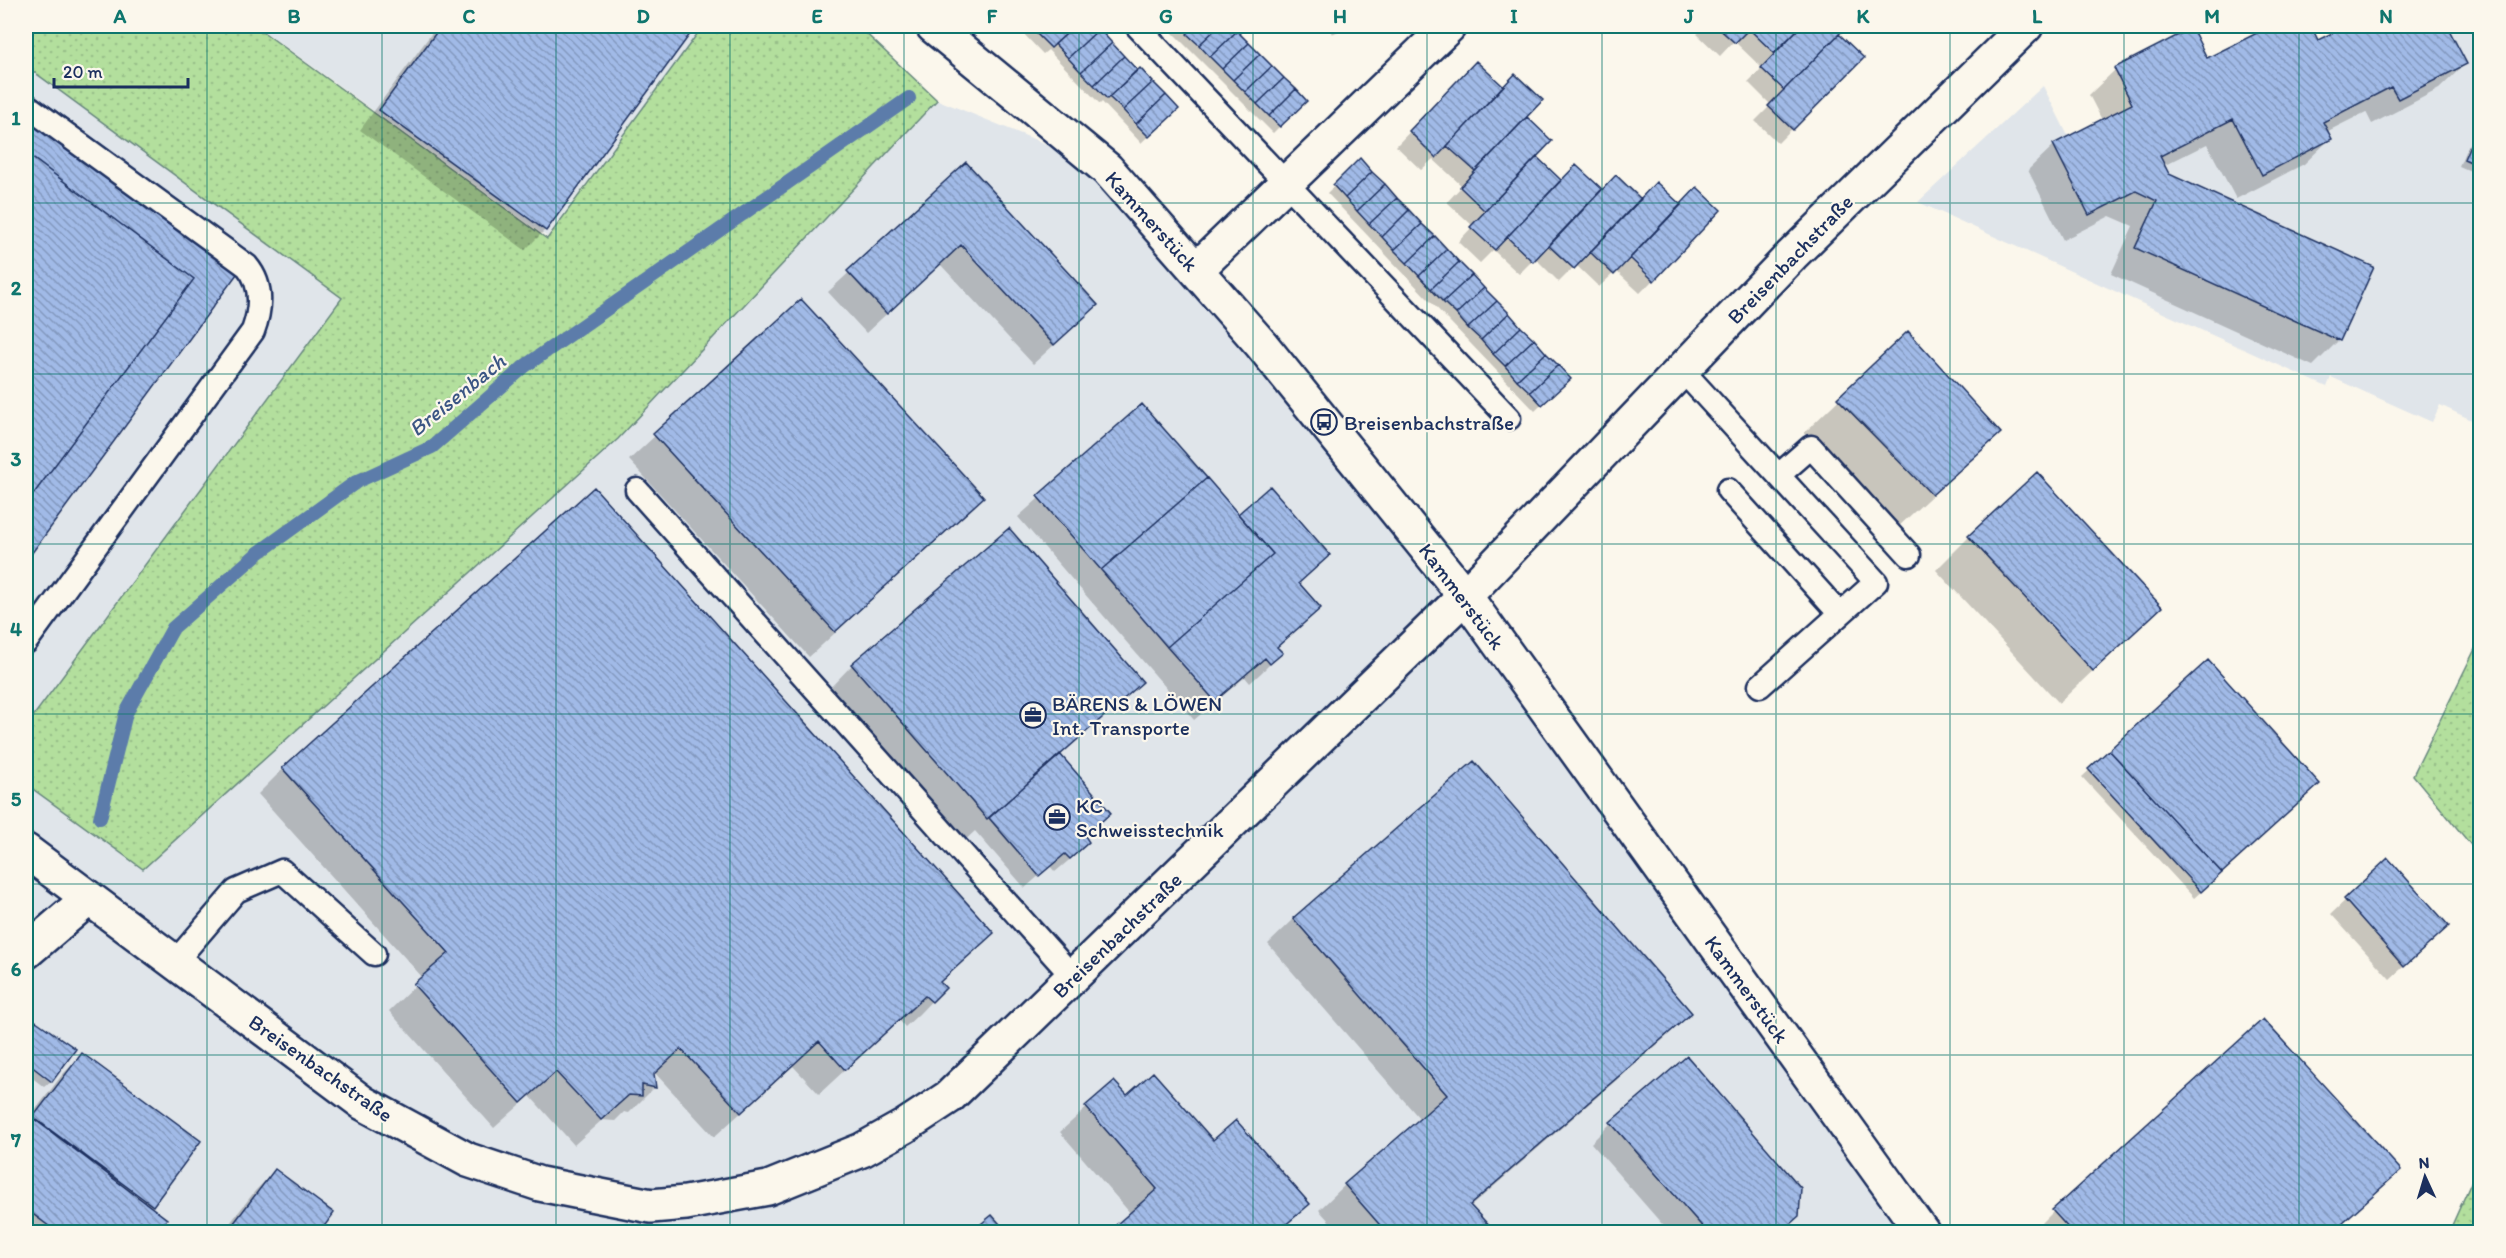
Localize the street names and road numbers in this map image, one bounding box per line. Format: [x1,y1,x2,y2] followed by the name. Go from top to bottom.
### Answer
[1100,166,1204,277] street label: Kammerstück
[1722,189,1858,329] street label: Breisenbachstraße
[1414,538,1510,654] street label: Kammerstück
[1047,867,1187,1003] street label: Breisenbachstraße
[1700,930,1794,1048] street label: Kammerstück
[244,1009,398,1127] street label: Breisenbachstraße

